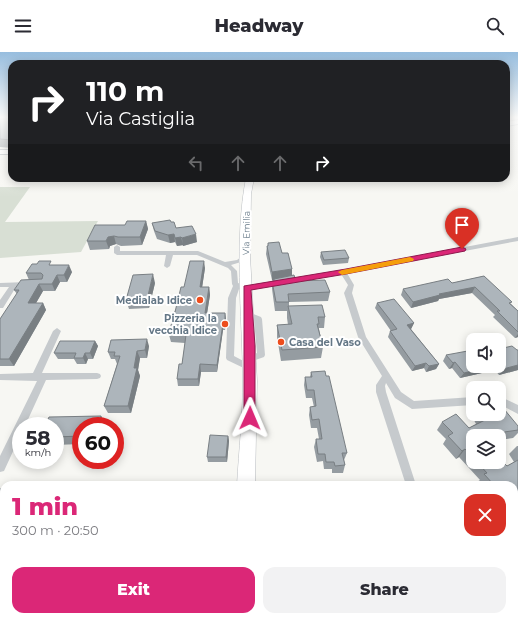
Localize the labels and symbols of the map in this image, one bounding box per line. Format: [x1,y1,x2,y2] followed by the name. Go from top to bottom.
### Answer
[445,208,479,249] pin
[240,211,252,255] street label: Via Emilia
[116,294,192,307] place label: Medialab Idice
[195,295,205,305] marker: Medialab Idice
[148,312,217,337] place label: Pizzeria la vecchia Idice
[220,319,230,329] marker: Pizzeria la vecchia Idice
[289,336,361,349] place label: Casa del Vaso
[276,337,286,347] marker: Casa del Vaso
[229,397,271,439] position arrow
[72,417,124,469] speed limit sign: 60

